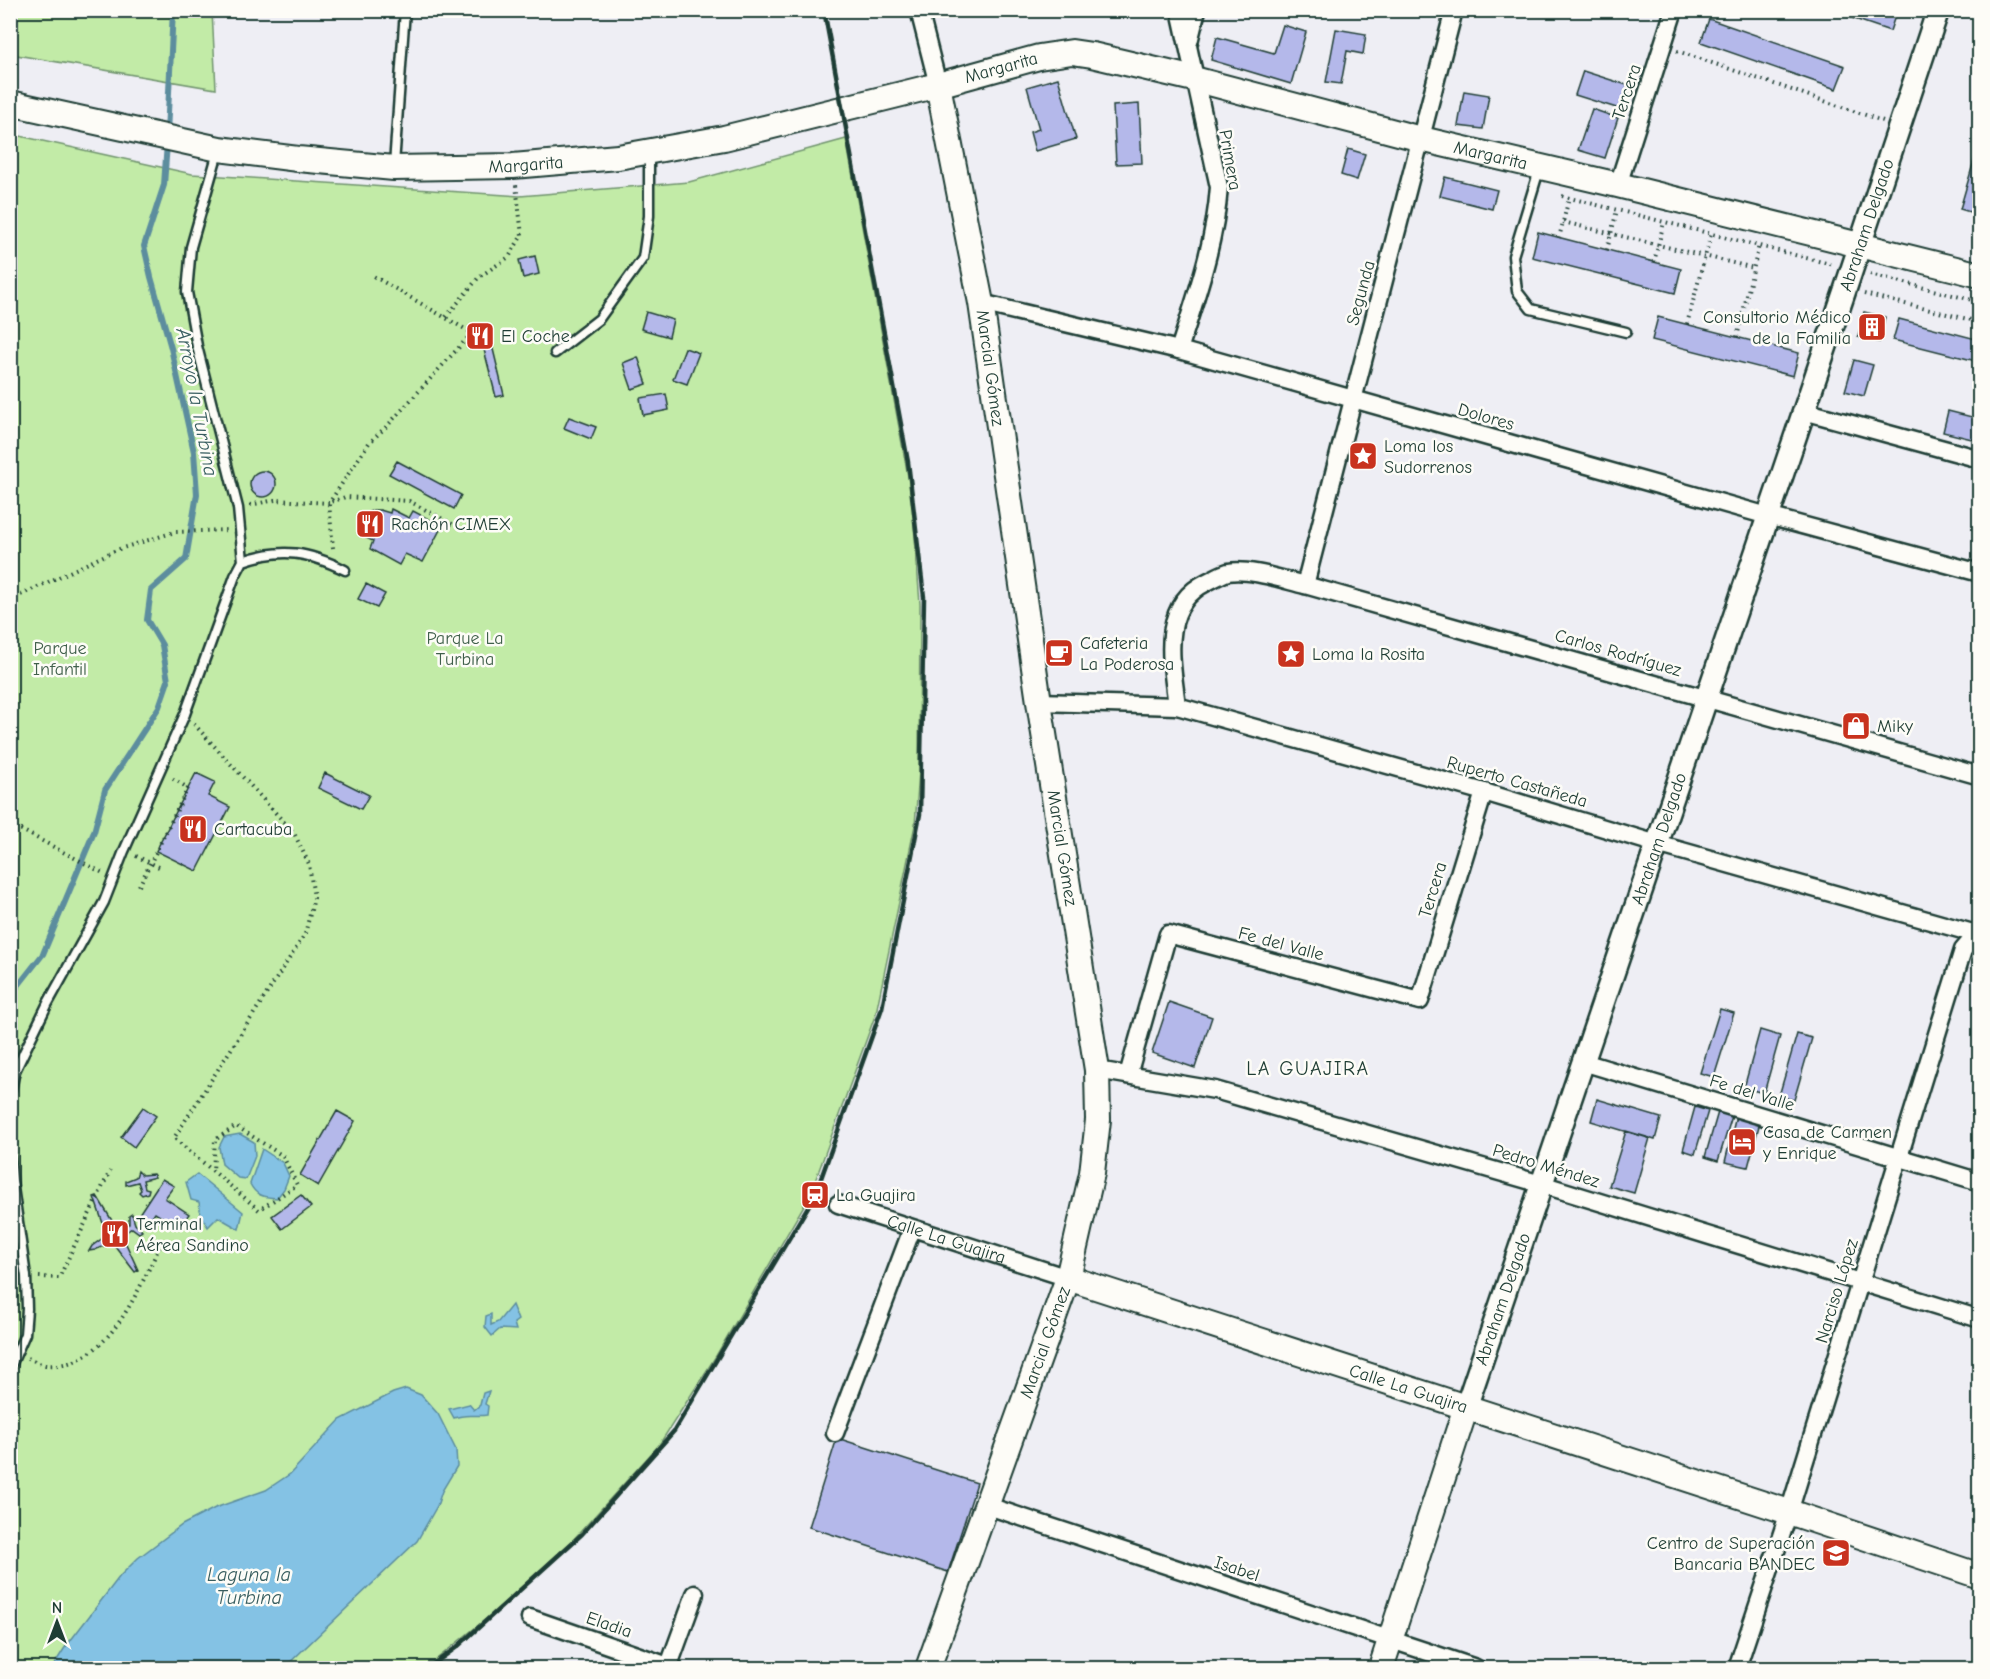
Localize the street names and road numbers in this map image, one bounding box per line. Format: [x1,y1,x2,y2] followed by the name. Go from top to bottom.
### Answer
[962,47,1040,88] street label: Margarita
[1608,61,1646,123] street label: Tercera
[1214,128,1246,192] street label: Primera
[1452,136,1529,174] street label: Margarita
[488,151,564,177] street label: Margarita
[1835,156,1898,294] street label: Abraham Delgado
[1342,258,1380,328] street label: Segunda
[971,309,1009,428] street label: Marcial Gómez
[1455,399,1517,435] street label: Dolores
[1552,625,1684,681] street label: Carlos Rodríguez
[1444,752,1590,812] street label: Ruperto Castañeda
[1627,770,1691,908] street label: Abraham Delgado
[1042,789,1082,908] street label: Marcial Gómez
[1415,859,1451,921] street label: Tercera
[1236,923,1326,965] street label: Fe del Valle
[1707,1070,1797,1116] street label: Fe del Valle
[1490,1140,1602,1192] street label: Pedro Méndez
[885,1210,1008,1268] street label: Calle La Guajira
[1470,1230,1535,1368] street label: Abraham Delgado
[1811,1236,1863,1346] street label: Narciso López
[1015,1283,1075,1401] street label: Marcial Gómez
[1347,1360,1470,1418] street label: Calle La Guajira
[1212,1552,1262,1586] street label: Isabel
[583,1607,635,1643] street label: Eladia

